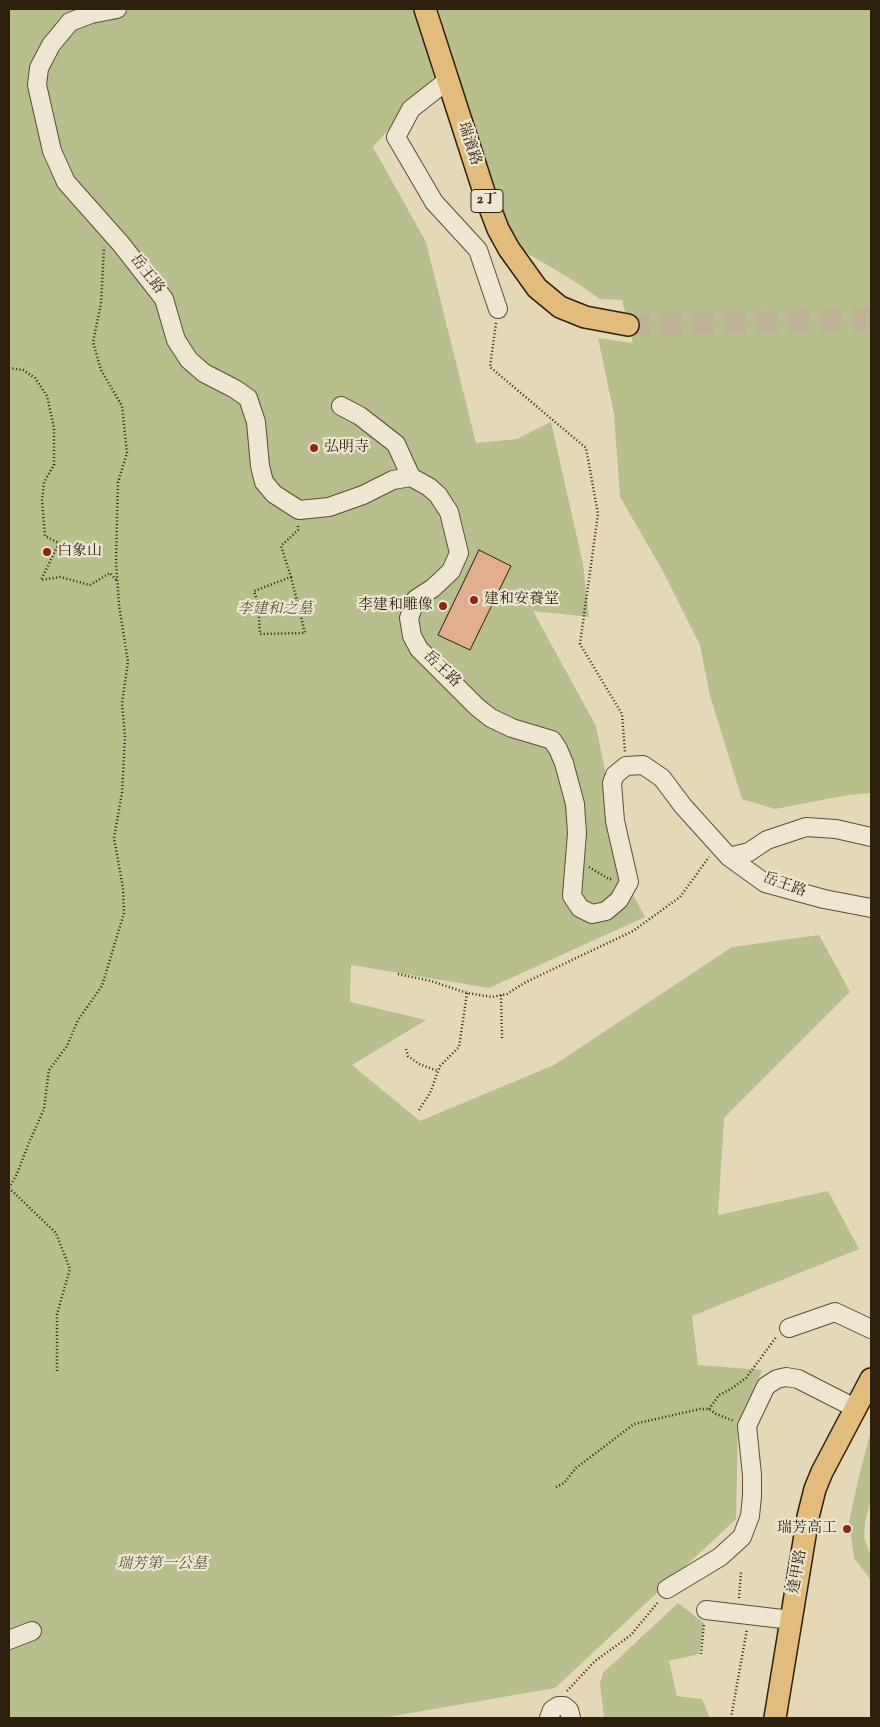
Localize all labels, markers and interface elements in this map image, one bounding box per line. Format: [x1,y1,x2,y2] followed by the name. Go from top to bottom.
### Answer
[452,120,484,168] street label: 瑞濱路
[471,190,503,212] road number: 2丁
[125,252,167,298] street label: 岳王路
[324,439,369,457] place label: 弘明寺
[308,442,320,454] marker: 弘明寺
[57,543,102,561] place label: 白象山
[41,546,53,558] marker: 白象山
[484,591,559,609] place label: 建和安養堂
[468,594,480,606] marker: 建和安養堂
[358,597,433,615] place label: 李建和雕像
[437,600,449,612] marker: 李建和雕像
[238,601,312,619] park label: 李建和之墓
[419,648,463,692] street label: 岳王路
[760,870,808,902] street label: 岳王路
[777,1520,837,1538] place label: 瑞芳高工
[841,1523,853,1535] marker: 瑞芳高工
[786,1548,812,1596] street label: 逢甲路
[117,1556,207,1574] park label: 瑞芳第一公墓

